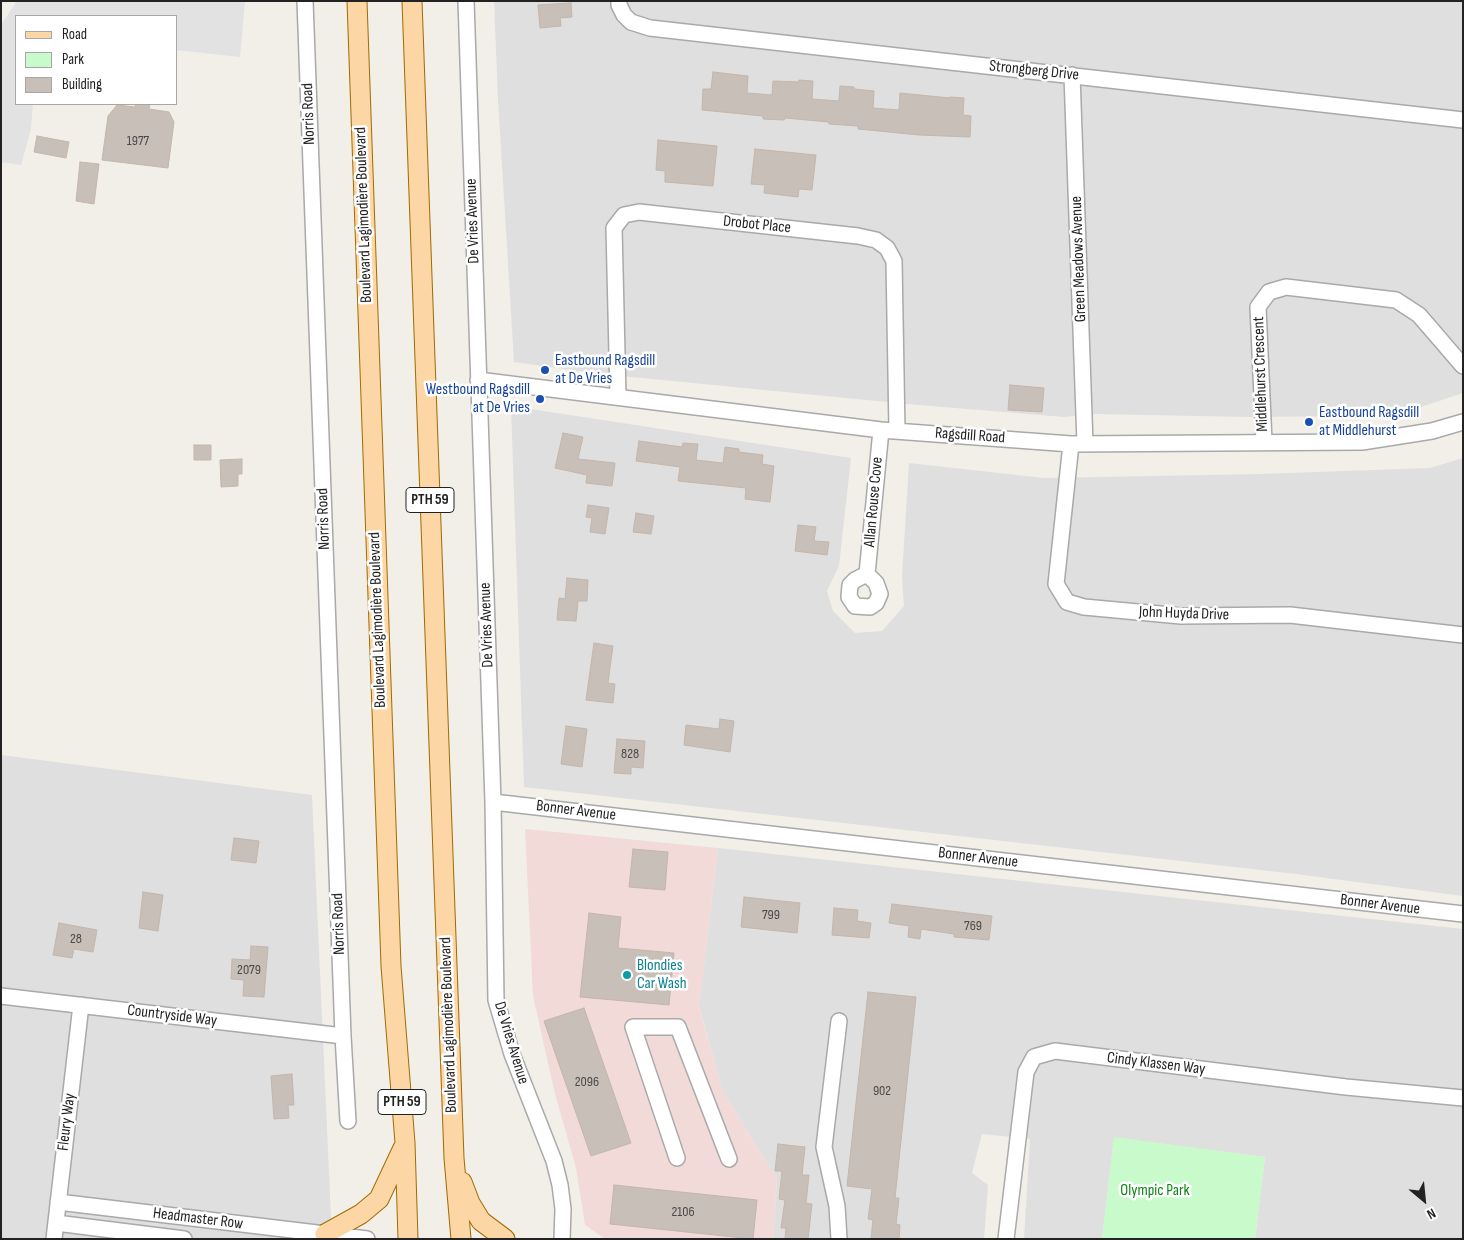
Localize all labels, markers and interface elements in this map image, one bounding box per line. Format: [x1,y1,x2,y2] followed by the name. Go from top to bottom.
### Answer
[15,15,178,105] legend
[62,25,87,44] text: Road
[62,50,84,69] text: Park
[988,57,1080,85] street label: Strongberg Drive
[62,75,102,94] text: Building
[298,83,320,145] street label: Norris Road
[351,127,377,303] street label: Boulevard Lagimodière Boulevard
[127,133,149,149] house number: 1977
[462,178,484,264] street label: De Vries Avenue
[1067,196,1091,322] street label: Green Meadows Avenue
[722,212,792,238] street label: Drobot Place
[1249,316,1273,432] street label: Middlehurst Crescent
[555,351,655,389] place label: Eastbound Ragsdill at De Vries
[539,364,551,376] marker: Eastbound Ragsdill at De Vries
[426,380,530,418] place label: Westbound Ragsdill at De Vries
[534,393,546,405] marker: Westbound Ragsdill at De Vries
[1319,403,1419,441] place label: Eastbound Ragsdill at Middlehurst
[1303,416,1315,428] marker: Eastbound Ragsdill at Middlehurst
[934,424,1006,448] street label: Ragsdill Road
[860,456,888,548] street label: Allan Rouse Cove
[313,488,335,550] street label: Norris Road
[406,488,454,512] road number: PTH 59
[365,532,391,708] street label: Boulevard Lagimodière Boulevard
[476,582,498,668] street label: De Vries Avenue
[1139,603,1229,625] street label: John Huyda Drive
[621,746,639,762] house number: 828
[535,797,617,825] street label: Bonner Avenue
[937,844,1019,872] street label: Bonner Avenue
[1339,891,1421,919] street label: Bonner Avenue
[328,893,350,955] street label: Norris Road
[762,907,780,923] house number: 799
[964,918,982,934] house number: 769
[70,931,82,947] house number: 28
[436,937,462,1113] street label: Boulevard Lagimodière Boulevard
[637,956,687,994] place label: Blondies Car Wash
[237,962,261,978] house number: 2079
[621,969,633,981] marker: Blondies Car Wash
[489,999,533,1087] street label: De Vries Avenue
[126,1001,218,1031] street label: Countryside Way
[1106,1048,1206,1080] street label: Cindy Klassen Way
[575,1074,599,1090] house number: 2096
[873,1083,891,1099] house number: 902
[378,1090,426,1114] road number: PTH 59
[54,1092,80,1152] street label: Fleury Way
[1399,1175,1449,1225] north arrow
[1120,1181,1190,1201] park label: Olympic Park
[152,1204,244,1234] street label: Headmaster Row
[671,1204,695,1220] house number: 2106
[1424,1204,1439,1223] text: N

